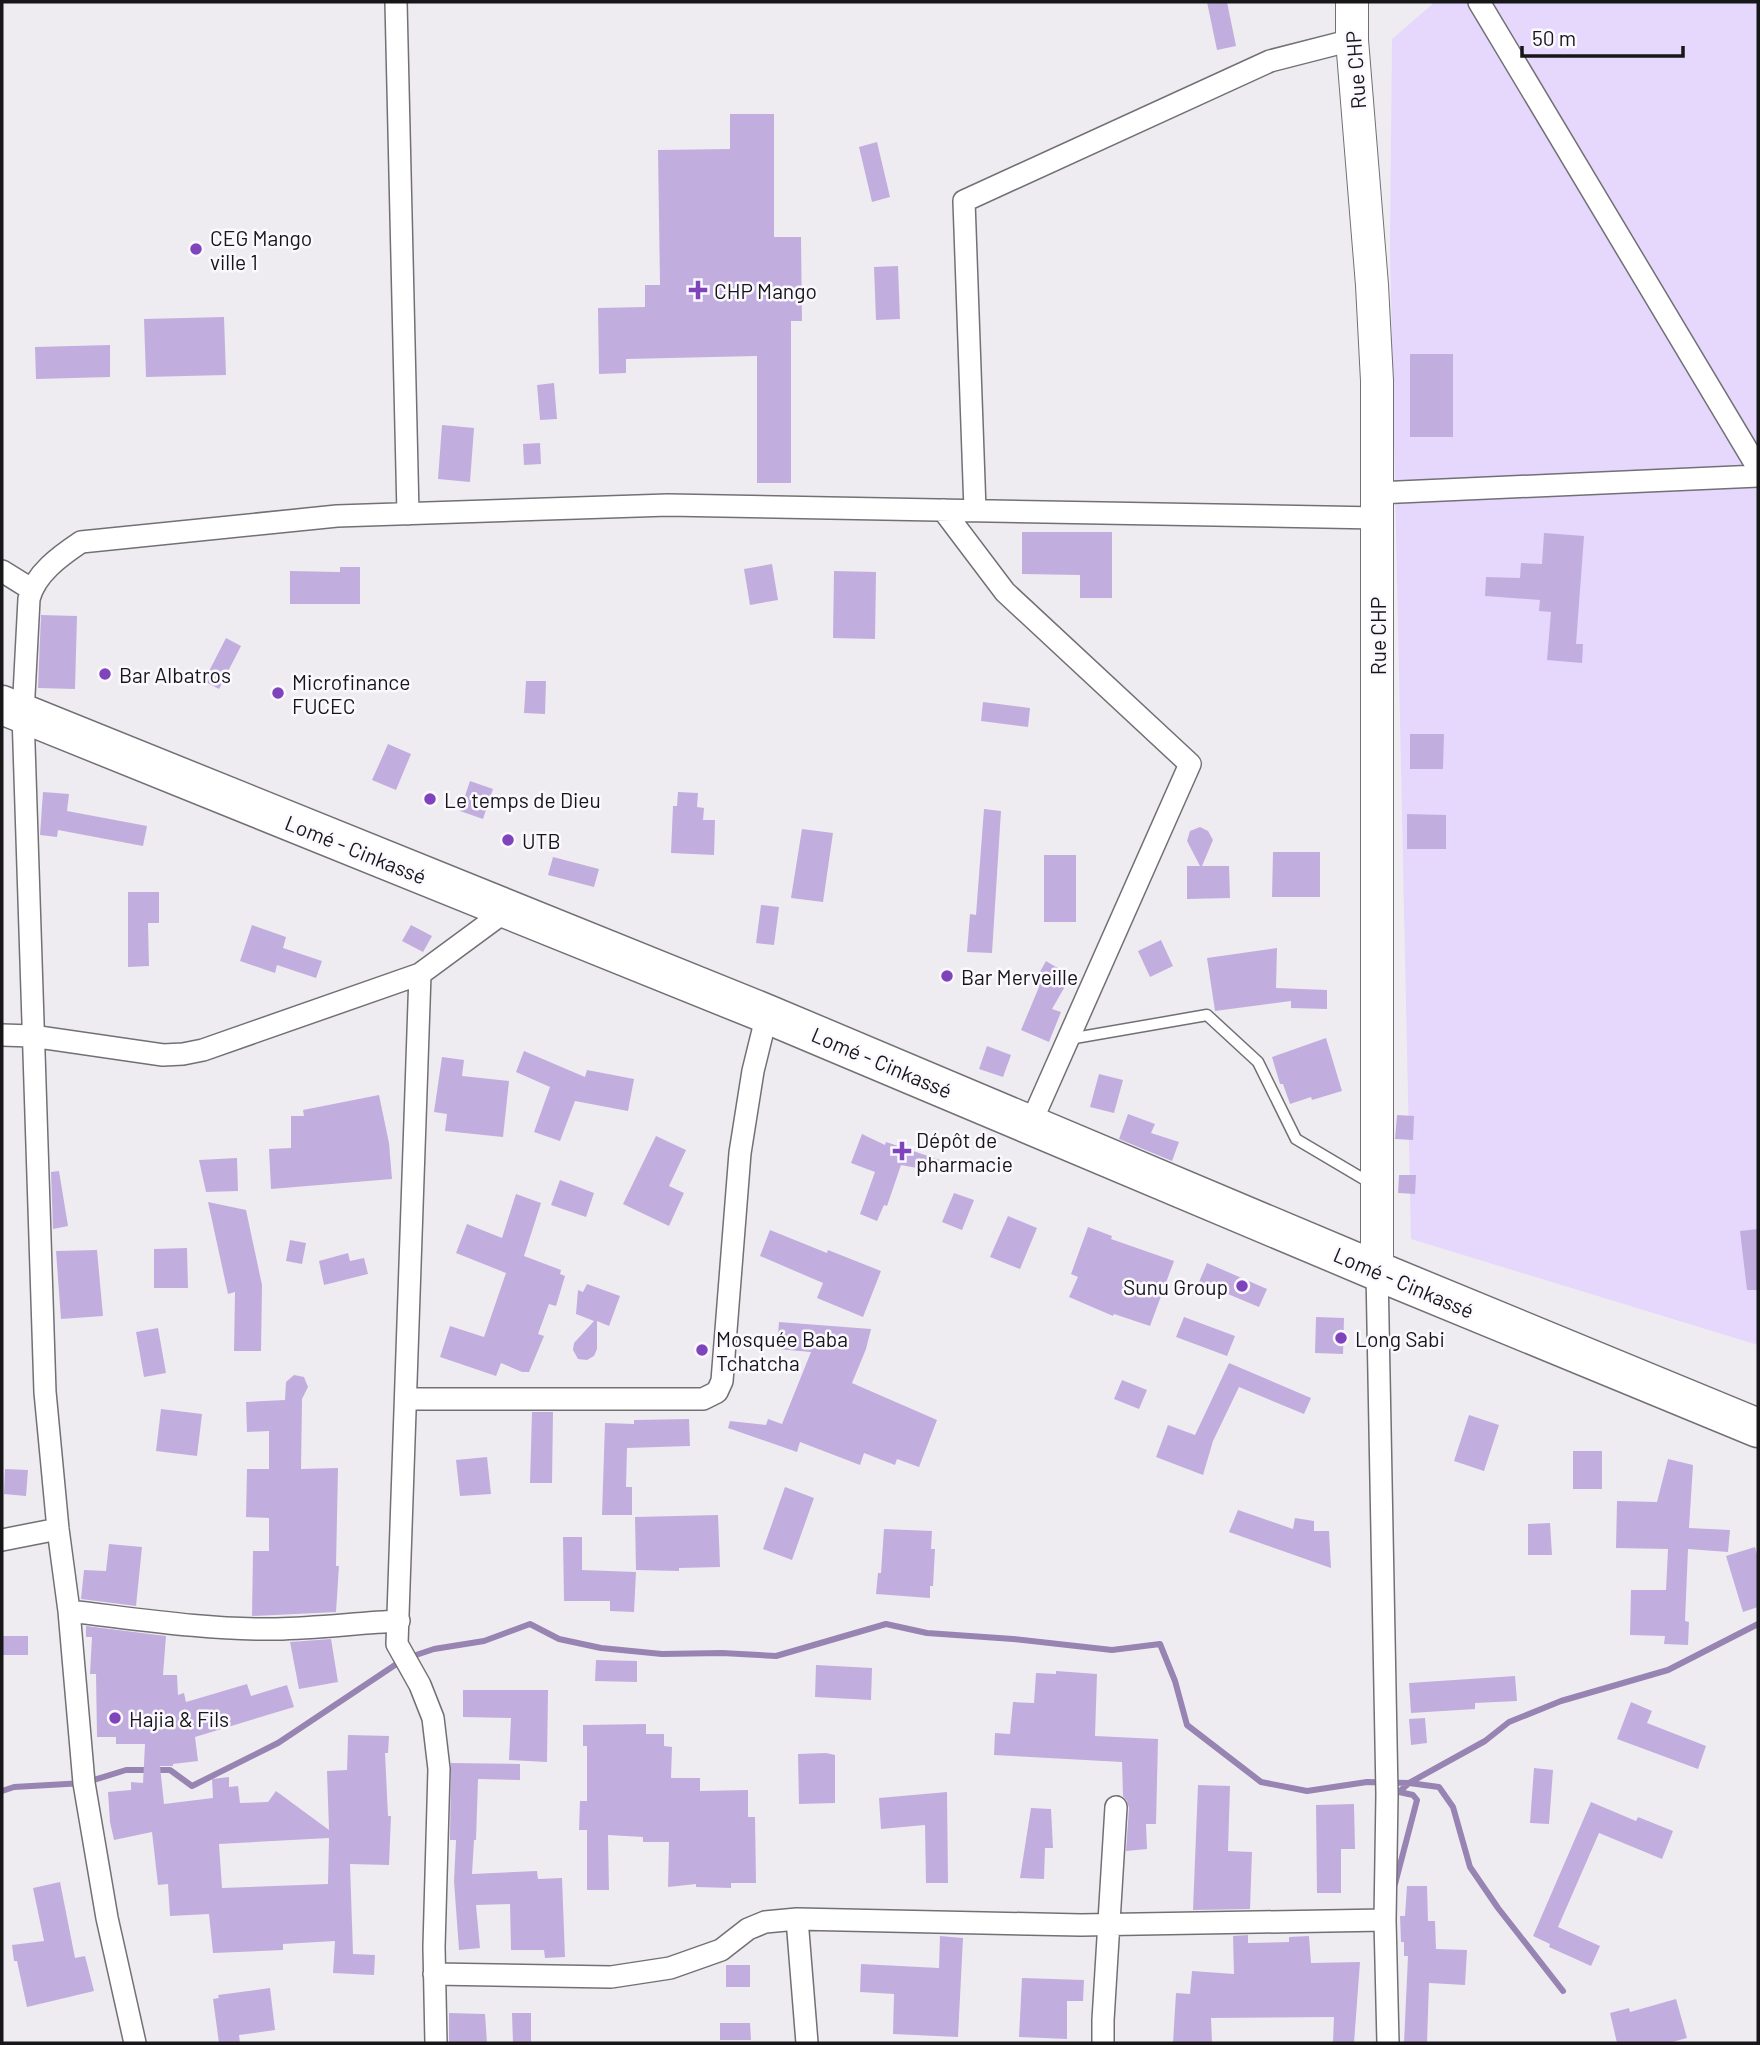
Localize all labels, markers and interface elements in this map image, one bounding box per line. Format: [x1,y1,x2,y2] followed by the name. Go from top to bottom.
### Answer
[1522,14,1683,58] scale bar
[1532,25,1576,50] text: 50 m
[1340,30,1370,110] street label: Rue CHP
[210,225,312,274] place label: CEG Mango ville 1
[188,241,204,257] marker: CEG Mango ville 1
[714,278,817,303] place label: CHP Mango
[688,280,708,300] marker: CHP Mango
[1365,597,1390,675] street label: Rue CHP
[119,662,231,687] place label: Bar Albatros
[97,666,113,682] marker: Bar Albatros
[292,669,410,718] place label: Microfinance FUCEC
[270,685,286,701] marker: Microfinance FUCEC
[444,787,601,812] place label: Le temps de Dieu
[422,791,438,807] marker: Le temps de Dieu
[282,809,430,889] street label: Lomé - Cinkassé
[522,828,561,853] place label: UTB
[500,832,516,848] marker: UTB
[961,964,1078,989] place label: Bar Merveille
[939,968,955,984] marker: Bar Merveille
[808,1021,956,1103] street label: Lomé - Cinkassé
[916,1127,1013,1176] place label: Dépôt de pharmacie
[894,1143,910,1159] marker: Dépôt de pharmacie
[1330,1241,1478,1323] street label: Lomé - Cinkassé
[1123,1274,1228,1299] place label: Sunu Group
[1234,1278,1250,1294] marker: Sunu Group
[716,1326,848,1375] place label: Mosquée Baba Tchatcha
[1355,1326,1445,1351] place label: Long Sabi
[1333,1330,1349,1346] marker: Long Sabi
[694,1342,710,1358] marker: Mosquée Baba Tchatcha
[129,1706,229,1731] place label: Hajia & Fils
[107,1710,123,1726] marker: Hajia & Fils

